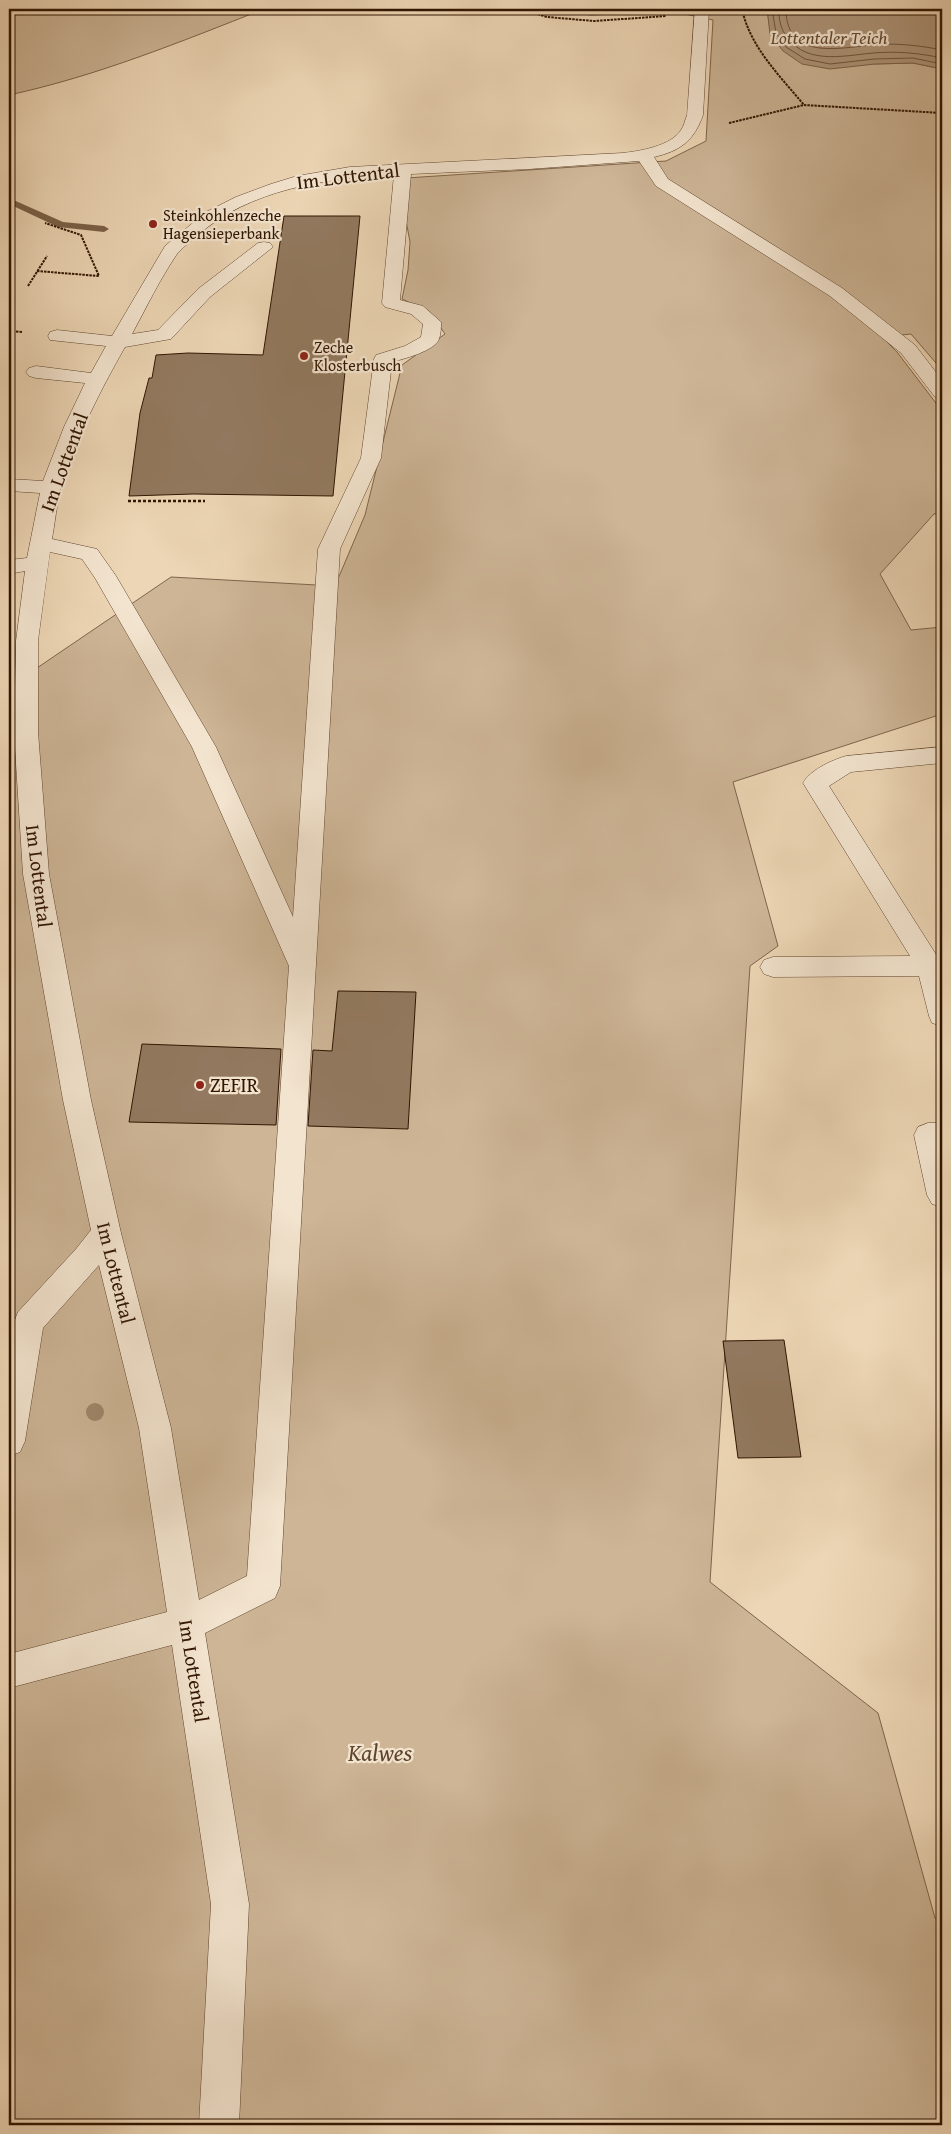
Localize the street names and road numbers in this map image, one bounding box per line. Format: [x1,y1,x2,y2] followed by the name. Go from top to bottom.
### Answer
[295,155,402,196] street label: Im Lottental
[32,408,95,516] street label: Im Lottental
[19,823,60,930] street label: Im Lottental
[90,1219,143,1327] street label: Im Lottental
[172,1617,217,1725] street label: Im Lottental

